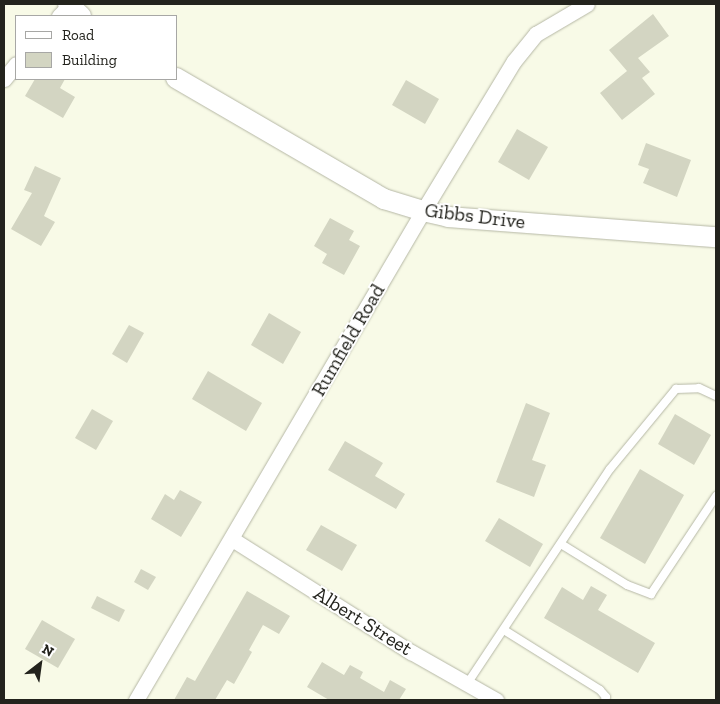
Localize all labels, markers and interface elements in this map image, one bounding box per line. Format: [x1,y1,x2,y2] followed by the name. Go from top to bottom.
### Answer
[15,15,178,80] legend
[62,26,94,44] text: Road
[62,51,117,69] text: Building
[423,198,527,234] street label: Gibbs Drive
[306,280,390,400] street label: Rumfield Road
[309,581,417,661] street label: Albert Street
[15,639,65,689] north arrow
[39,641,57,661] text: N

